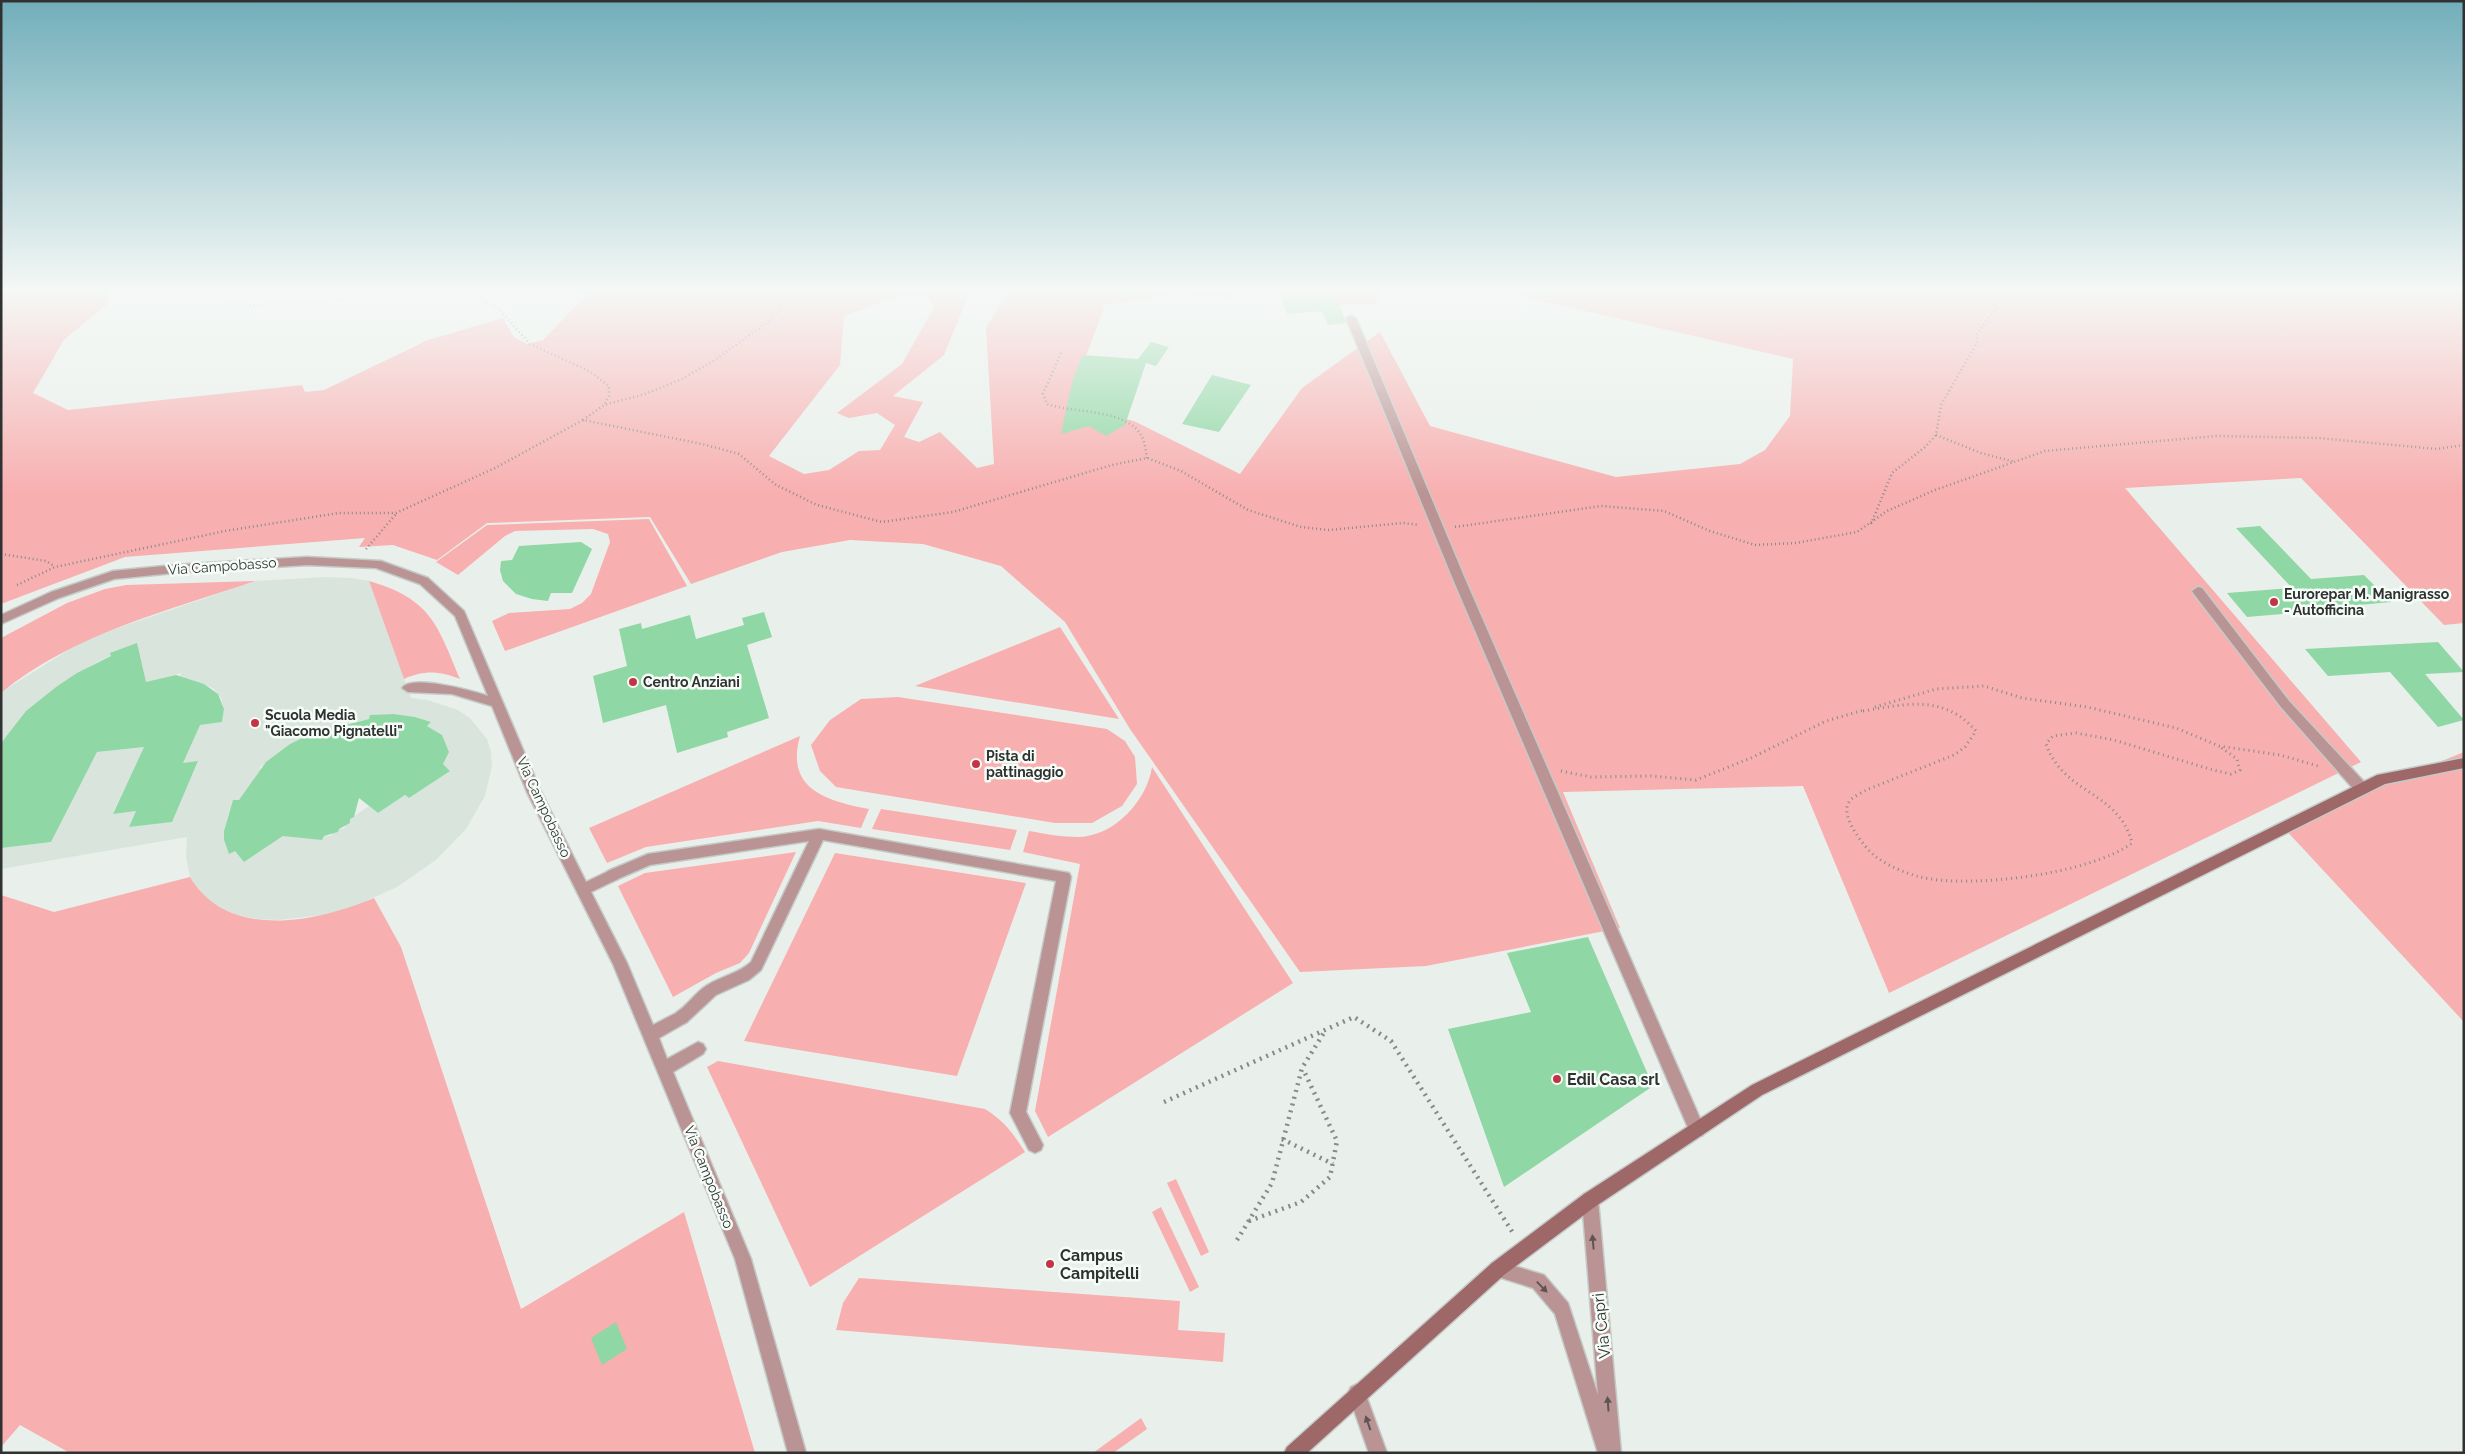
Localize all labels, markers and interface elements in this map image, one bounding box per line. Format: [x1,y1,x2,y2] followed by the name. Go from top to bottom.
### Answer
[167,554,277,578] street label: Via Campobasso
[2284,586,2450,618] place label: Eurorepar M. Manigrasso - Autofficina
[2268,596,2280,608] marker: Eurorepar M. Manigrasso - Autofficina
[643,674,740,690] place label: Centro Anziani
[627,676,639,688] marker: Centro Anziani
[265,707,403,739] place label: Scuola Media "Giacomo Pignatelli"
[249,717,261,729] marker: Scuola Media "Giacomo Pignatelli"
[986,748,1064,780] place label: Pista di pattinaggio
[514,754,574,860] street label: Via Campobasso
[970,758,982,770] marker: Pista di pattinaggio
[1567,1070,1661,1089] place label: Edil Casa srl
[1551,1073,1563,1085] marker: Edil Casa srl
[681,1123,737,1231] street label: Via Campobasso
[1589,1234,1597,1250] one-way arrow
[1060,1246,1139,1283] place label: Campus Campitelli
[1044,1258,1056,1270] marker: Campus Campitelli
[1536,1281,1548,1293] one-way arrow
[1589,1292,1614,1360] street label: Via Capri
[1604,1396,1612,1412] one-way arrow
[1364,1415,1372,1430] one-way arrow

